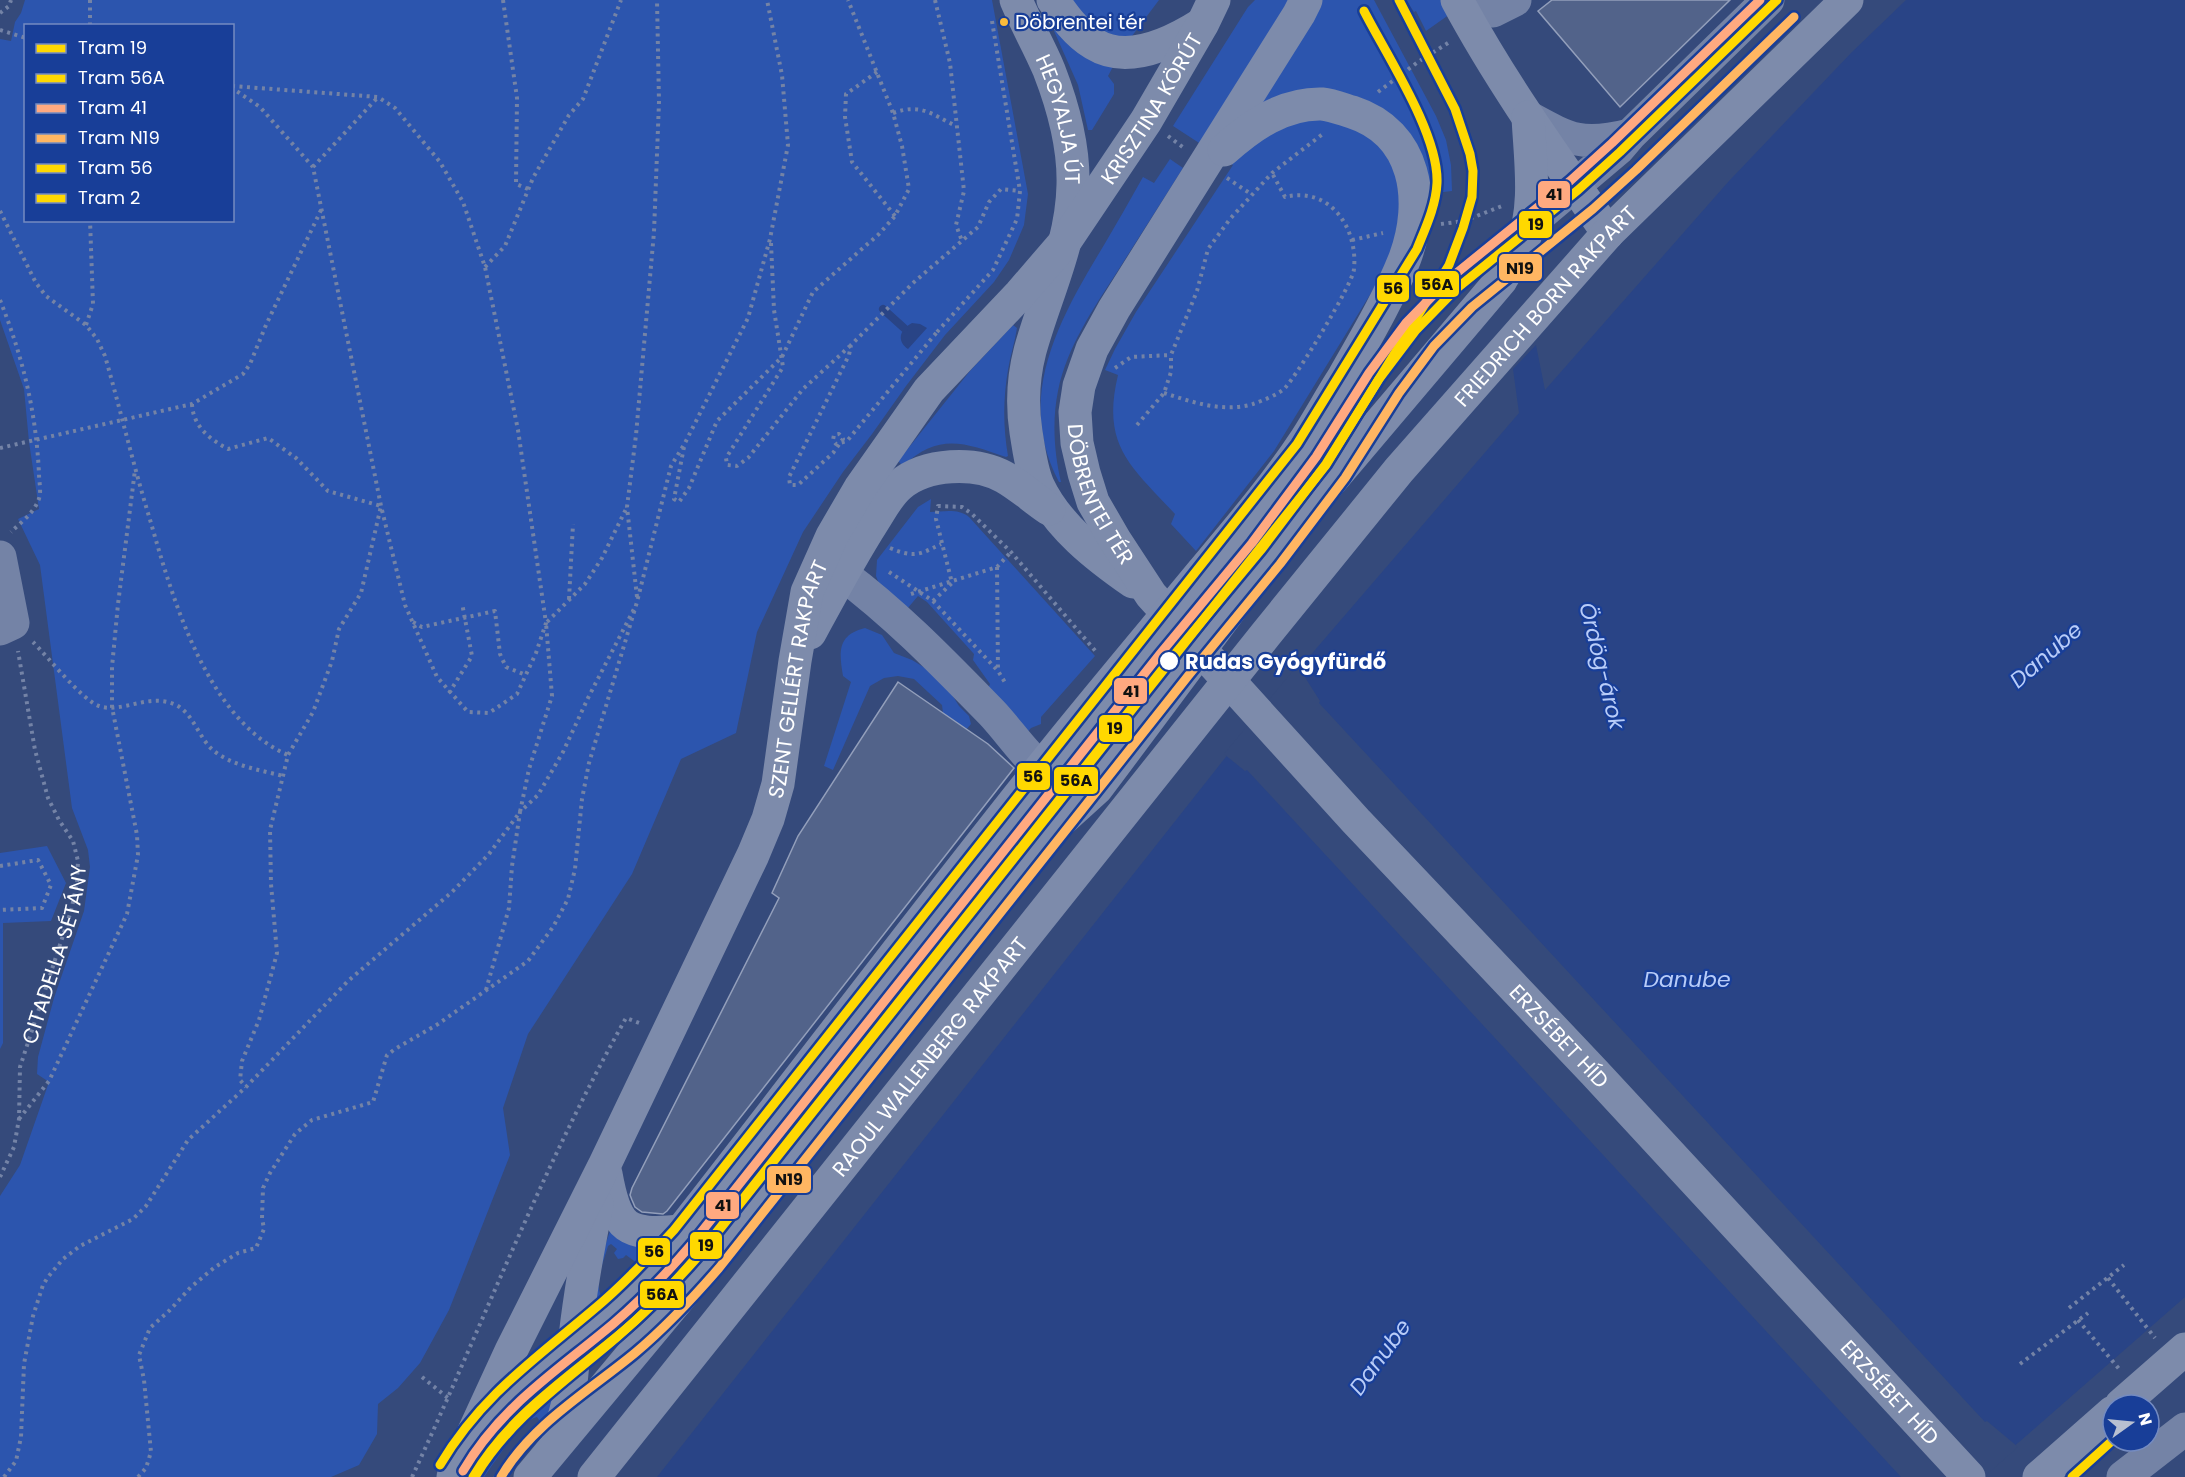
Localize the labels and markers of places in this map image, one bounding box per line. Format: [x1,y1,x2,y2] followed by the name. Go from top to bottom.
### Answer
[1015,8,1145,36] place label: Döbrentei tér
[998,16,1010,28] marker: Döbrentei tér
[1185,647,1386,676] place label: Rudas Gyógyfürdő
[1158,650,1180,672] marker: Rudas Gyógyfürdő

